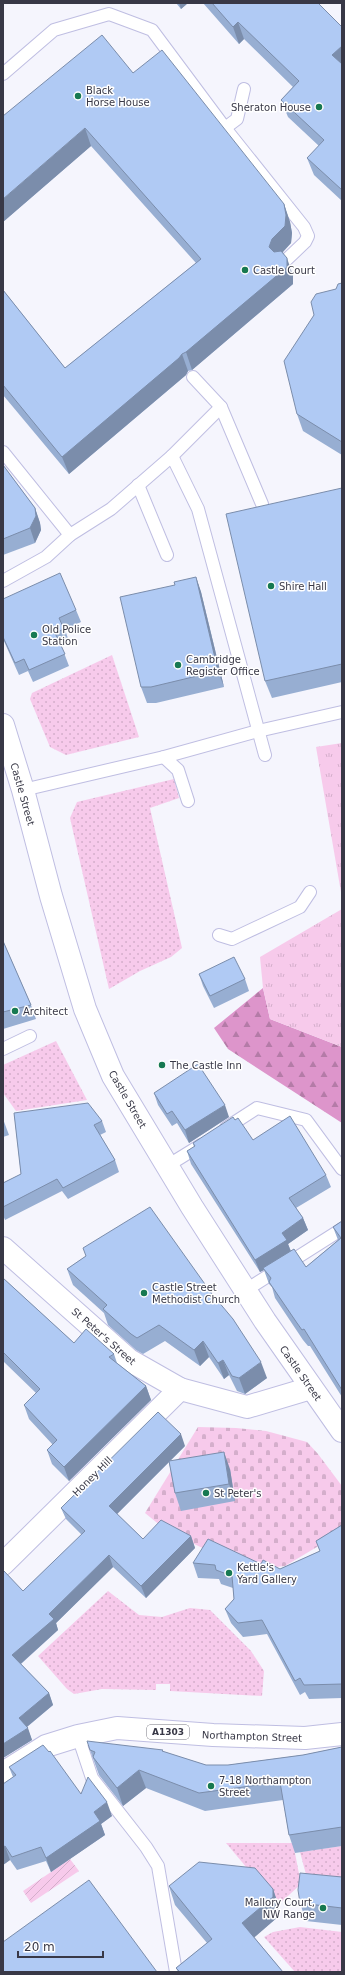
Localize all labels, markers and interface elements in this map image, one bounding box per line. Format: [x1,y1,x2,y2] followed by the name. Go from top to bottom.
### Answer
[86,85,150,108] place label: Black Horse House
[73,91,83,101] marker: Black Horse House
[231,102,311,113] place label: Sheraton House
[314,102,324,112] marker: Sheraton House
[240,265,250,275] marker: Castle Court
[253,265,315,276] place label: Castle Court
[266,581,276,591] marker: Shire Hall
[279,581,327,592] place label: Shire Hall
[42,624,91,647] place label: Old Police Station
[29,630,39,640] marker: Old Police Station
[186,654,260,677] place label: Cambridge Register Office
[173,660,183,670] marker: Cambridge Register Office
[8,762,37,827] street label: Castle Street
[10,1006,20,1016] marker: Architect
[23,1006,68,1017] place label: Architect
[157,1060,167,1070] marker: The Castle Inn
[169,1060,242,1071] place label: The Castle Inn
[107,1068,149,1130] street label: Castle Street
[152,1282,240,1305] place label: Castle Street Methodist Church
[139,1288,149,1298] marker: Castle Street Methodist Church
[70,1306,138,1367] street label: St Peter's Street
[278,1344,324,1403] street label: Castle Street
[70,1454,114,1498] street label: Honey Hill
[201,1488,211,1498] marker: St Peter's
[214,1488,261,1499] place label: St Peter's
[236,1562,297,1585] place label: Kettle's Yard Gallery
[224,1568,234,1578] marker: Kettle's Yard Gallery
[147,1725,189,1739] road number: A1303
[202,1729,302,1744] street label: Northampton Street
[219,1775,311,1798] place label: 7-18 Northampton Street
[206,1781,216,1791] marker: 7-18 Northampton Street
[245,1897,315,1920] place label: Mallory Court, NW Range
[318,1903,328,1913] marker: Mallory Court, NW Range
[18,1933,103,1959] scale bar
[24,1940,55,1954] text: 20 m

